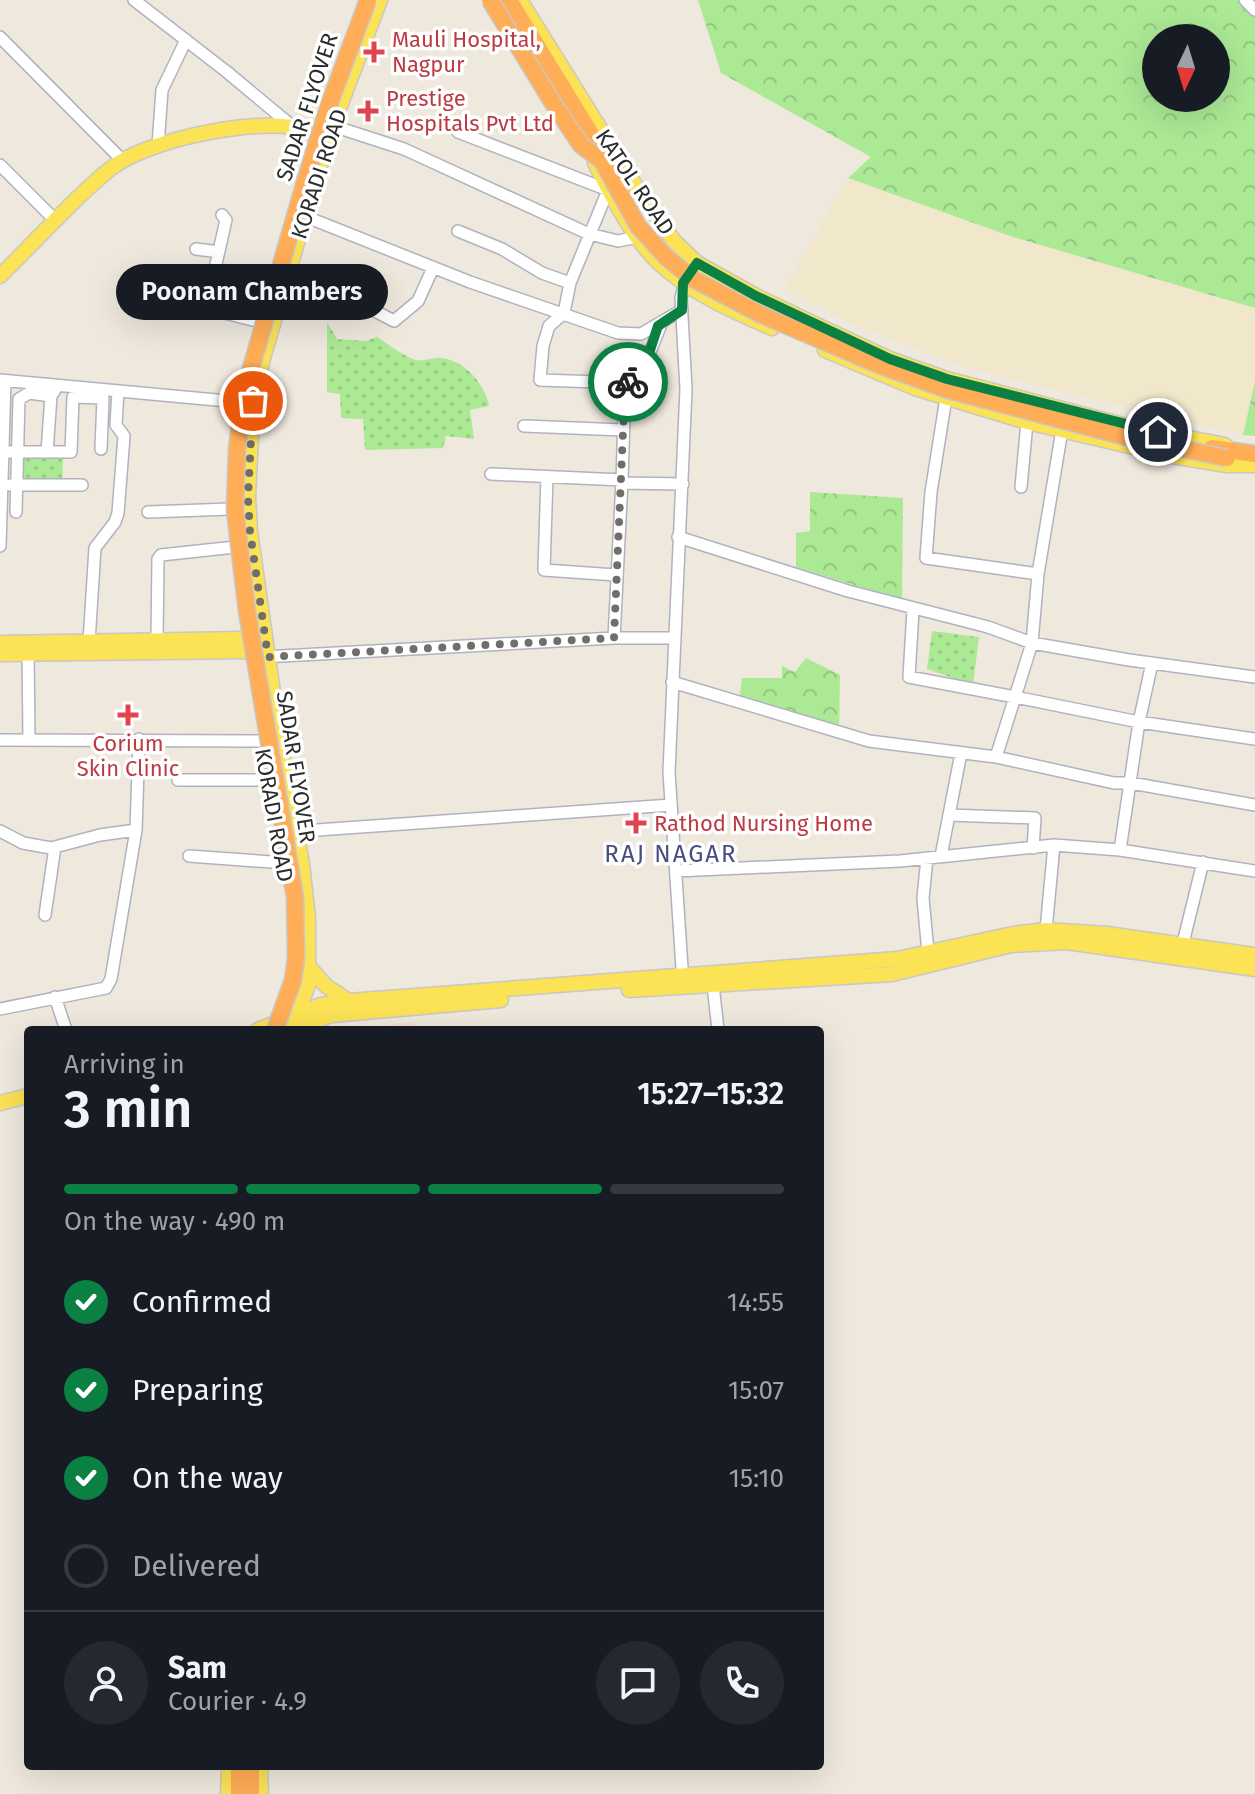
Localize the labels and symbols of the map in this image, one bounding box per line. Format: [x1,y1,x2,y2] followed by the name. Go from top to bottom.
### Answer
[1142,24,1230,112] north arrow
[392,26,541,78] place label: Mauli Hospital, Nagpur
[270,30,344,184] street label: SADAR FLYOVER
[363,41,385,63] marker: Mauli Hospital, Nagpur
[386,85,554,137] place label: Prestige Hospitals Pvt Ltd
[357,100,379,122] marker: Prestige Hospitals Pvt Ltd
[285,106,353,242] street label: KORADI ROAD
[590,124,680,240] street label: KATOL ROAD
[117,265,389,321] callout: Poonam Chambers
[588,342,668,422] courier
[219,367,287,435] pin
[1124,398,1192,466] pin
[271,689,321,845] street label: SADAR FLYOVER
[117,704,139,726] marker: Corium Skin Clinic
[77,730,179,782] place label: Corium Skin Clinic
[249,746,299,884] street label: KORADI ROAD
[654,810,873,837] place label: Rathod Nursing Home
[625,812,647,834] marker: Rathod Nursing Home
[604,840,738,868] district label: RAJ NAGAR

